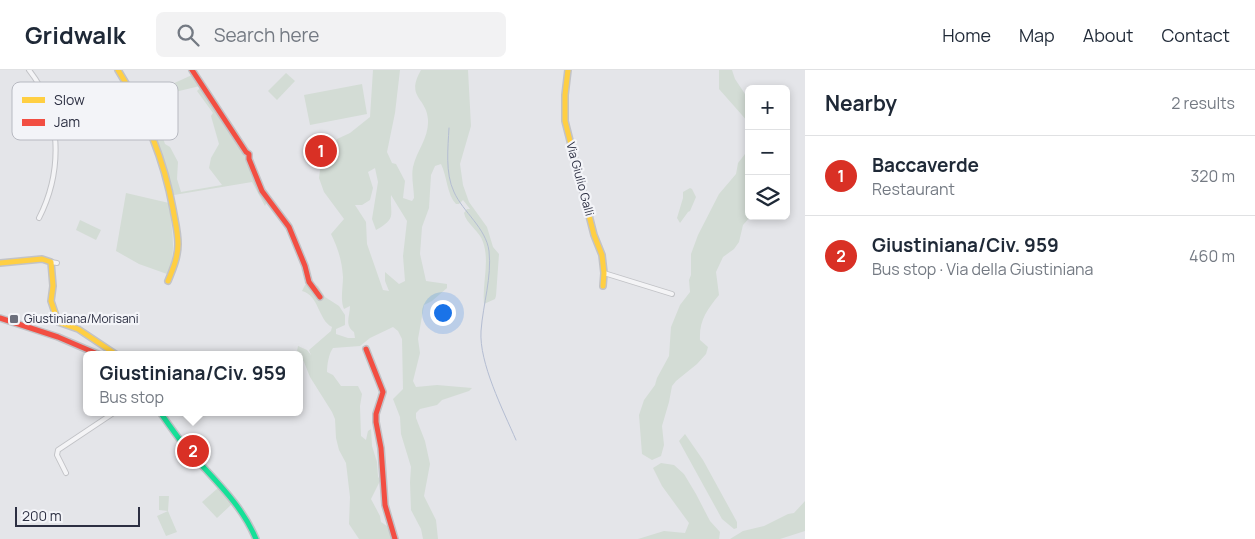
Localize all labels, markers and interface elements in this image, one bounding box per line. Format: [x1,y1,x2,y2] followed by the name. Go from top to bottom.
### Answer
[156,12,506,57] search box
[25,18,126,51] text: Gridwalk
[174,21,202,49] icon: search
[214,22,319,48] text: Search here
[942,23,991,47] text: Home
[1019,23,1055,47] text: Map
[1083,23,1133,47] text: About
[1161,23,1230,47] text: Contact
[12,82,178,140] legend
[745,85,790,220] map controls
[745,85,790,130] button: +
[825,89,897,117] text: Nearby
[54,90,85,109] text: Slow
[1171,92,1235,114] text: 2 results
[54,112,80,131] text: Jam
[745,130,790,175] button: −
[305,132,337,170] pin: 1
[562,140,599,218] street label: Via Giulio Galli
[872,152,979,178] text: Baccaverde
[837,165,845,187] text: 1
[1191,165,1235,187] text: 320 m
[745,175,790,220] button: layers
[872,178,955,200] text: Restaurant
[872,232,1059,258] text: Giustiniana/Civ. 959
[836,245,846,267] text: 2
[1189,245,1235,267] text: 460 m
[872,258,1094,280] text: Bus stop · Via della Giustiniana
[430,300,456,326] your location
[24,310,139,327] place label: Giustiniana/Morisani
[8,313,20,325] marker: Giustiniana/Morisani
[83,351,303,416] popup
[100,360,286,386] text: Giustiniana/Civ. 959
[100,386,164,408] text: Bus stop
[177,432,209,470] pin: 2
[15,504,140,527] scale bar
[22,506,62,525] text: 200 m

